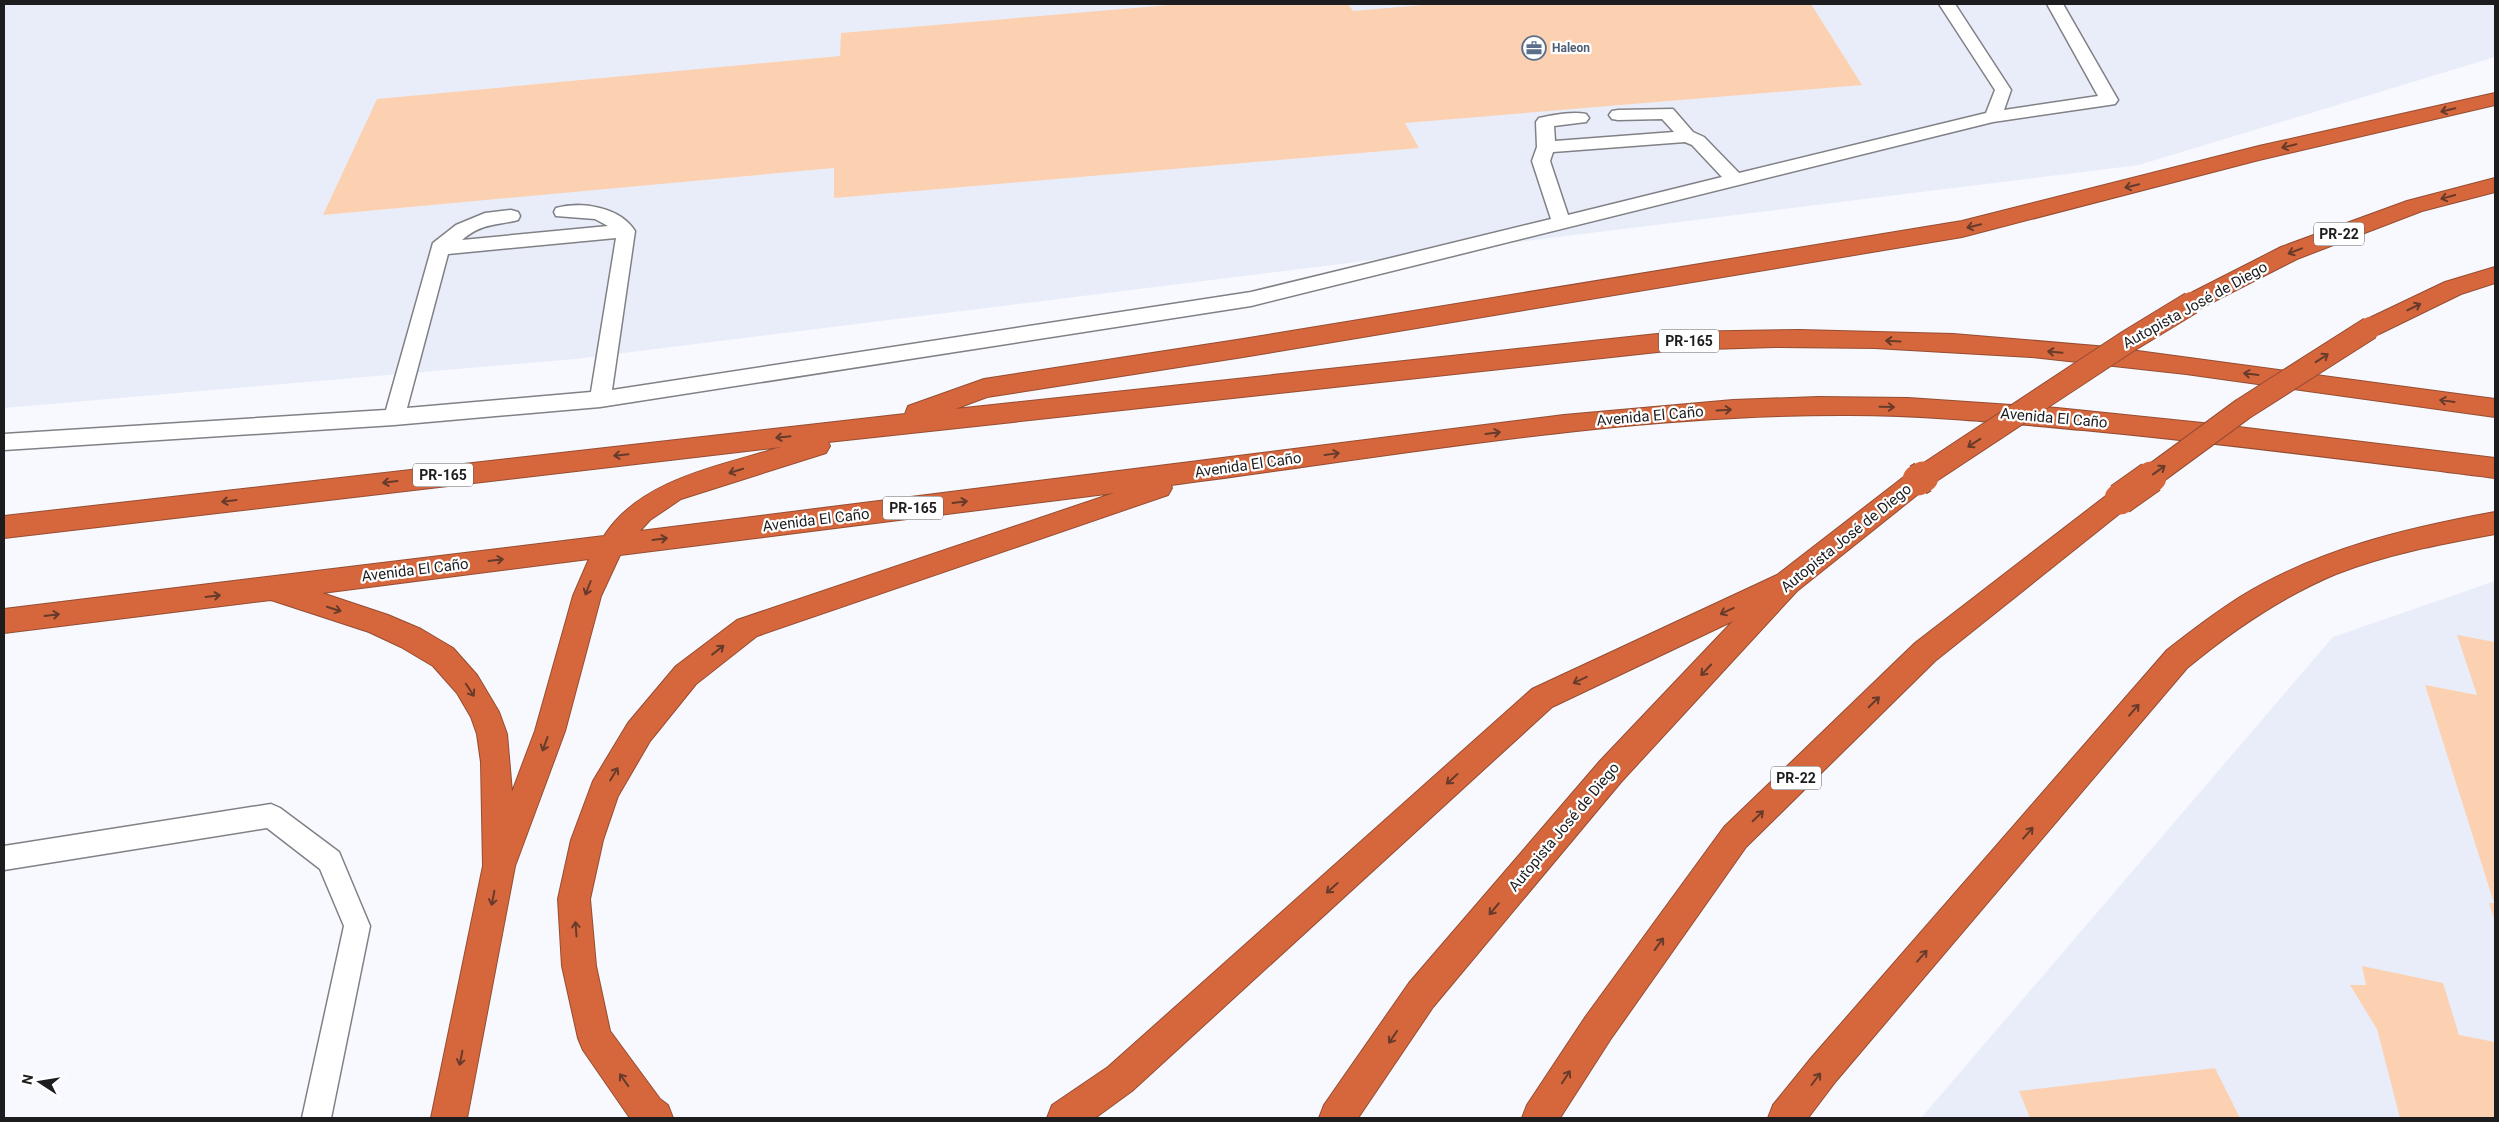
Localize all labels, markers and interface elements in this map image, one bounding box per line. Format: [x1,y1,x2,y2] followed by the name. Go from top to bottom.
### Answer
[1521,35,1547,61] office icon: Haleon
[1552,41,1590,55] place label: Haleon
[2440,106,2456,115] one-way arrow
[2282,142,2298,151] one-way arrow
[2124,181,2140,191] one-way arrow
[2441,193,2457,203] one-way arrow
[1967,222,1983,231] one-way arrow
[2314,222,2364,245] road number: PR-22
[2288,247,2303,256] one-way arrow
[2119,258,2271,352] street label: Autopista José de Diego
[2406,301,2421,311] one-way arrow
[1659,330,1719,352] road number: PR-165
[1885,336,1901,345] one-way arrow
[2047,348,2063,357] one-way arrow
[2315,353,2329,363] one-way arrow
[2244,369,2260,379] one-way arrow
[2439,396,2455,406] one-way arrow
[1596,402,1704,430] street label: Avenida El Caño
[1878,402,1894,412] one-way arrow
[2000,404,2108,432] street label: Avenida El Caño
[1716,405,1732,414] one-way arrow
[1485,428,1501,438] one-way arrow
[775,432,791,442] one-way arrow
[1967,439,1981,449] one-way arrow
[1194,449,1302,481] street label: Avenida El Caño
[1323,449,1339,459] one-way arrow
[613,450,629,460] one-way arrow
[413,464,473,486] road number: PR-165
[2152,465,2166,475] one-way arrow
[729,466,745,476] one-way arrow
[382,477,398,487] one-way arrow
[1777,480,1915,596] street label: Autopista José de Diego
[221,496,237,506] one-way arrow
[883,496,943,520] road number: PR-165
[951,497,967,507] one-way arrow
[762,505,870,535] street label: Avenida El Caño
[651,534,667,544] one-way arrow
[361,555,469,585] street label: Avenida El Caño
[488,555,504,565] one-way arrow
[583,580,592,595] one-way arrow
[205,591,221,601] one-way arrow
[325,605,341,614] one-way arrow
[1720,607,1735,616] one-way arrow
[44,610,60,620] one-way arrow
[711,645,724,656] one-way arrow
[1700,663,1712,676] one-way arrow
[1572,675,1587,685] one-way arrow
[466,682,476,696] one-way arrow
[1868,696,1880,708] one-way arrow
[2128,704,2139,717] one-way arrow
[540,736,549,752] one-way arrow
[1505,759,1623,895] street label: Autopista José de Diego
[1771,766,1821,790] road number: PR-22
[609,767,619,781] one-way arrow
[1446,773,1459,785] one-way arrow
[1751,810,1763,822] one-way arrow
[2022,827,2033,840] one-way arrow
[1325,882,1338,894] one-way arrow
[488,890,497,906] one-way arrow
[1488,903,1499,916] one-way arrow
[571,921,581,937] one-way arrow
[1653,938,1664,951] one-way arrow
[1916,950,1927,963] one-way arrow
[1388,1029,1398,1043] one-way arrow
[456,1049,465,1065] one-way arrow
[15,1057,65,1107] north arrow
[1561,1071,1571,1085] one-way arrow
[1811,1072,1821,1086] one-way arrow
[18,1073,36,1086] text: N
[619,1074,630,1087] one-way arrow

